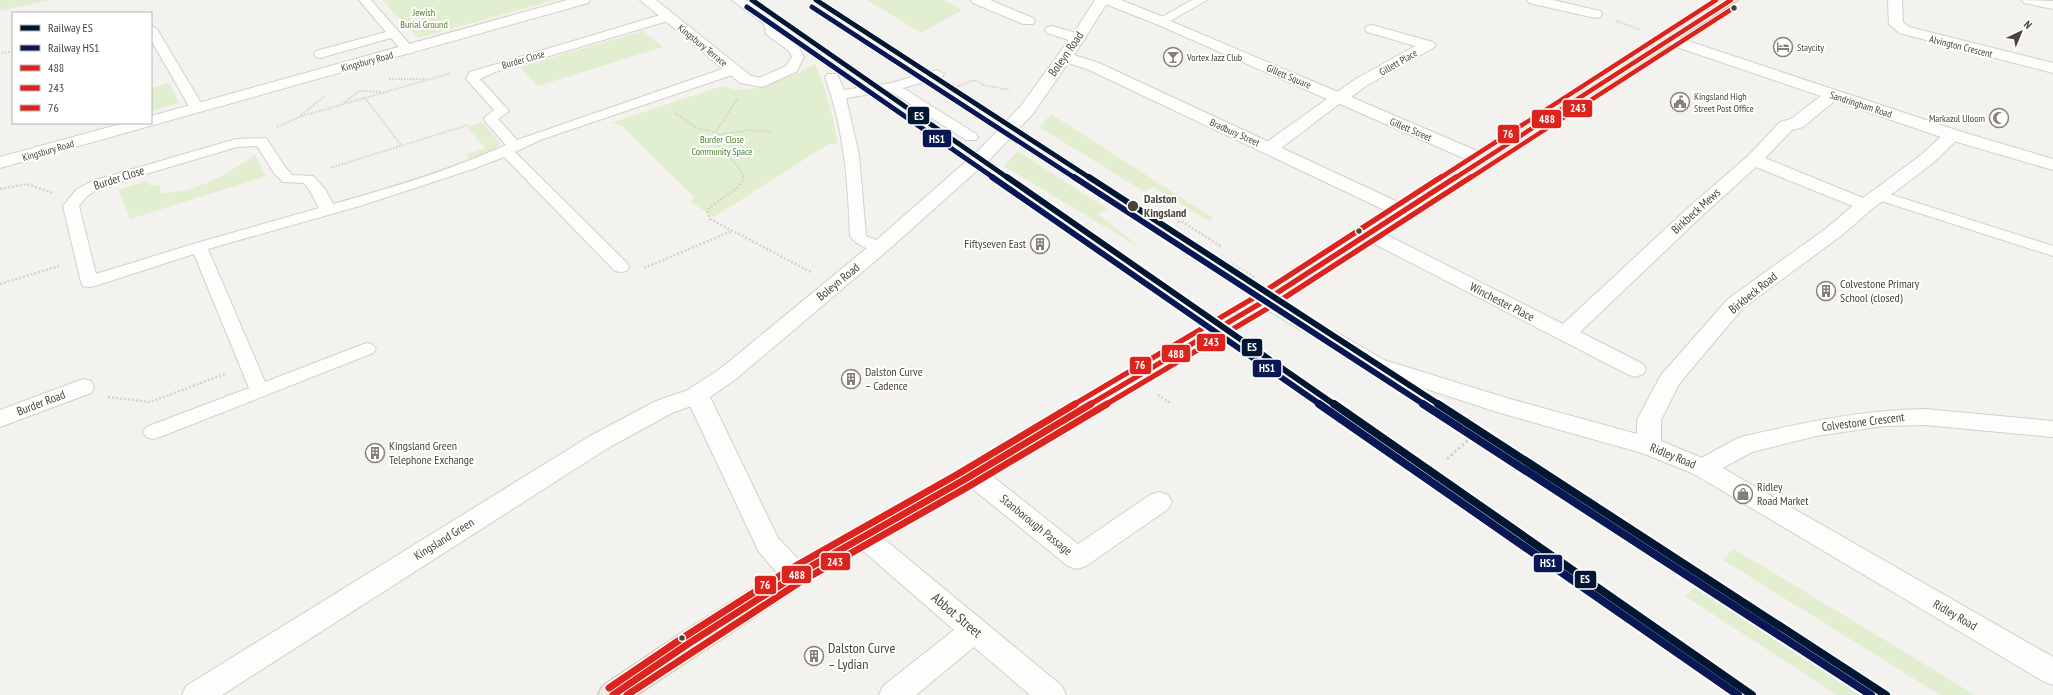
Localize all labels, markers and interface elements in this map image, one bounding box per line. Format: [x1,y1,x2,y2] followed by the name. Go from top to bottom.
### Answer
[1729,3,1739,13] unlabelled marker
[400,6,448,31] park label: Jewish Burial Ground
[12,12,152,124] legend
[2001,12,2041,52] north arrow
[2021,18,2035,32] text: N
[48,20,93,35] text: Railway ES
[675,21,730,69] street label: Kingsbury Terrace
[1045,28,1086,79] street label: Boleyn Road
[1928,32,1994,61] street label: Alvington Crescent
[1772,36,1794,58] hotel icon: Staycity
[48,40,100,55] text: Railway HS1
[1797,41,1824,54] place label: Staycity
[1162,46,1184,68] bar icon: Vortex Jazz Club
[1377,46,1420,79] street label: Gillett Place
[500,47,546,72] street label: Burder Close
[340,48,395,75] street label: Kingsbury Road
[1186,51,1242,64] place label: Vortex Jazz Club
[48,60,64,75] text: 488
[1264,61,1313,92] street label: Gillett Square
[48,80,64,95] text: 243
[1828,88,1894,121] street label: Sandringham Road
[1694,90,1754,115] place label: Kingsland High Street Post Office
[1669,91,1691,113] public building icon: Kingsland High Street Post Office
[1562,99,1593,118] line badge: 243
[48,100,59,115] text: 76
[1570,101,1586,115] text: 243
[907,106,930,125] line badge: ES
[1988,107,2010,129] mosque icon: Markazul Uloom
[914,109,924,123] text: ES
[1531,109,1562,129] line badge: 488
[1539,112,1555,126] text: 488
[1929,112,1985,125] place label: Markazul Uloom
[1388,115,1434,144] street label: Gillett Street
[1208,116,1262,149] street label: Bradbury Street
[1497,124,1520,144] line badge: 76
[1503,127,1513,141] text: 76
[922,129,952,148] line badge: HS1
[929,132,945,146] text: HS1
[692,133,752,158] park label: Burder Close Community Space
[21,137,76,164] street label: Kingsbury Road
[92,162,146,193] street label: Burder Close
[1668,185,1723,237] street label: Birkbeck Mews
[1144,191,1186,220] place label: Dalston Kingsland
[1126,199,1140,213] marker: Dalston Kingsland
[1354,226,1364,236] unlabelled marker
[1029,233,1051,255] building icon: Fiftyseven East
[964,236,1027,251] place label: Fiftyseven East
[813,260,862,304] street label: Boleyn Road
[1725,269,1780,317] street label: Birkbeck Road
[1840,276,1920,305] place label: Colvestone Primary School (closed)
[1467,279,1537,324] street label: Winchester Place
[1815,280,1837,302] building icon: Colvestone Primary School (closed)
[1196,333,1226,352] line badge: 243
[1203,335,1219,349] text: 243
[1241,338,1263,357] line badge: ES
[1247,340,1257,354] text: ES
[1161,344,1191,363] line badge: 488
[1168,347,1184,361] text: 488
[1129,356,1152,375] line badge: 76
[1135,358,1145,372] text: 76
[1252,359,1282,378] line badge: HS1
[1259,361,1275,375] text: HS1
[865,364,923,393] place label: Dalston Curve – Cadence
[840,368,862,390] building icon: Dalston Curve – Cadence
[15,386,67,419] street label: Burder Road
[1821,409,1906,434] street label: Colvestone Crescent
[389,438,474,467] place label: Kingsland Green Telephone Exchange
[1648,440,1698,472] street label: Ridley Road
[364,442,386,464] building icon: Kingsland Green Telephone Exchange
[1757,479,1809,508] place label: Ridley Road Market
[1732,483,1754,505] shop icon: Ridley Road Market
[997,491,1075,558] street label: Stanborough Passage
[411,514,477,563] street label: Kingsland Green
[820,552,851,571] line badge: 243
[1533,554,1563,573] line badge: HS1
[827,555,843,569] text: 243
[1540,556,1556,570] text: HS1
[781,565,812,584] line badge: 488
[789,568,805,582] text: 488
[1574,570,1597,589] line badge: ES
[1580,572,1590,586] text: ES
[754,575,777,595] line badge: 76
[760,578,770,592] text: 76
[928,589,986,641] street label: Abbot Street
[1931,596,1980,633] street label: Ridley Road
[677,633,687,643] unlabelled marker
[828,639,895,673] place label: Dalston Curve – Lydian
[803,645,825,667] building icon: Dalston Curve – Lydian

